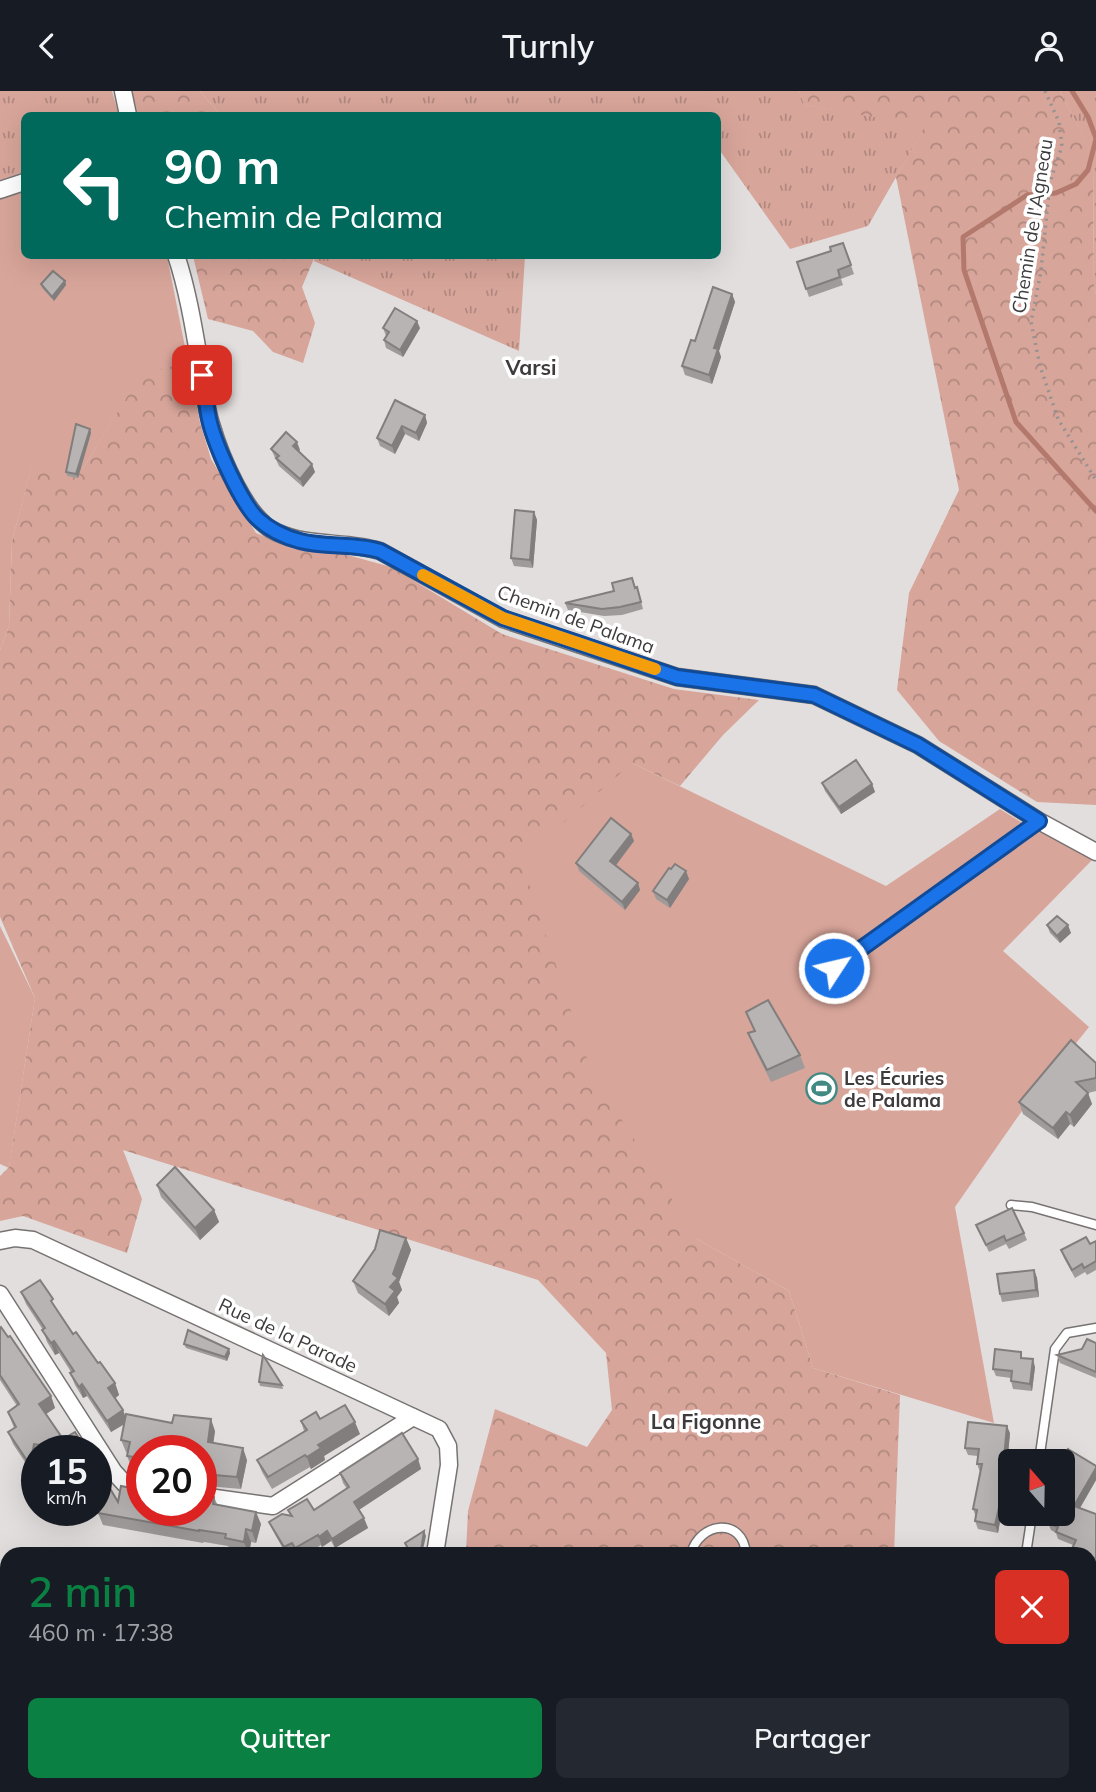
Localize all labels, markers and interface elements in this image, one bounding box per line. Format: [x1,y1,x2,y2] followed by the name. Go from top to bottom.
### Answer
[502,26,594,66] text: Turnly
[28,27,66,65] icon: back
[1030,27,1068,65] icon: person
[164,135,280,196] text: 90 m
[1006,137,1058,315] street label: Chemin de l'Agneau
[49,140,140,231] icon: left
[164,196,443,236] text: Chemin de Palama
[172,345,232,405] pin
[504,354,557,380] district label: Varsi
[183,356,221,394] icon: arrive
[494,579,658,659] street label: Chemin de Palama
[797,931,871,1005] position arrow
[844,1066,944,1112] place label: Les Écuries de Palama
[804,1072,838,1106] sports icon: Les Écuries de Palama
[215,1292,361,1378] street label: Rue de la Parade
[651,1408,761,1434] district label: La Figonne
[126,1435,217,1526] speed limit sign: 20
[45,1449,88,1493] text: 15
[998,1449,1074,1526] north arrow
[998,1449,1075,1526] map controls
[46,1486,87,1509] text: km/h
[28,1565,137,1618] text: 2 min
[995,1570,1069,1644] button: close
[28,1618,173,1647] text: 460 m · 17:38
[28,1698,542,1778] button: Quitter
[556,1698,1069,1778] button: Partager

